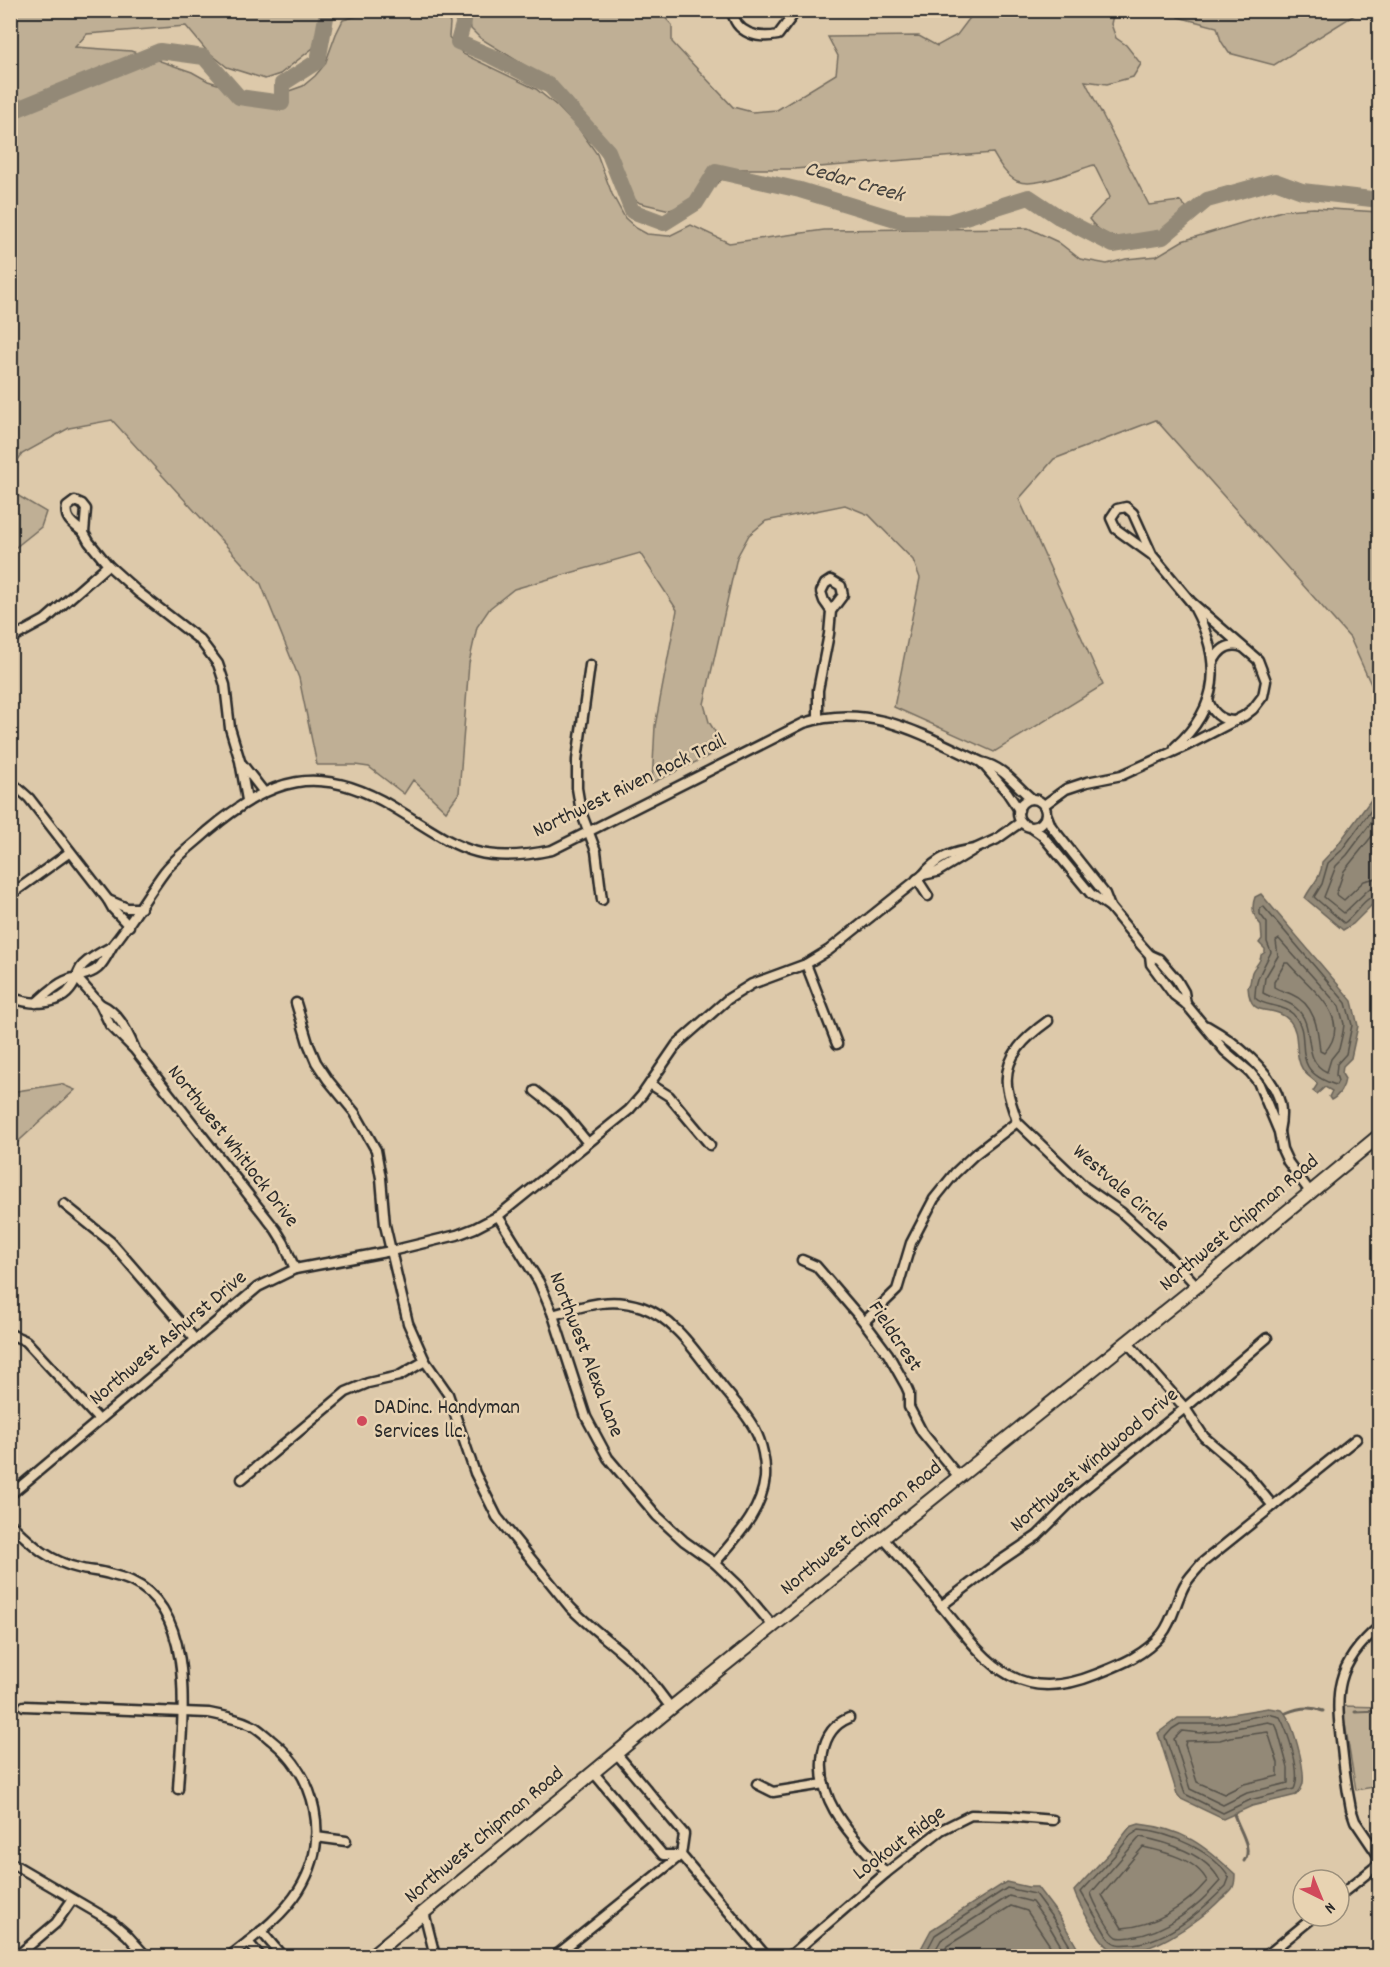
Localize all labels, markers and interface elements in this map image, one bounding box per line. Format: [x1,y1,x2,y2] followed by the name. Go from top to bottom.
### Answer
[801,154,909,212] water label: Cedar Creek
[528,727,732,847] street label: Northwest Riven Rock Trail
[159,1059,305,1235] street label: Northwest Whitlock Drive
[1065,1138,1175,1240] street label: Westvale Circle
[1154,1148,1326,1300] street label: Northwest Chipman Road
[84,1264,254,1414] street label: Northwest Ashurst Drive
[540,1268,630,1442] street label: Northwest Alexa Lane
[859,1296,929,1378] street label: Fieldcrest
[1004,1381,1186,1541] street label: Northwest Windwood Drive
[374,1394,520,1448] place label: DADinc. Handyman Services llc.
[355,1414,369,1428] marker: DADinc. Handyman Services llc.
[775,1454,949,1604] street label: Northwest Chipman Road
[399,1760,571,1912] street label: Northwest Chipman Road
[847,1799,953,1889] street label: Lookout Ridge
[1291,1868,1351,1928] north arrow
[1319,1896,1340,1918] text: N

